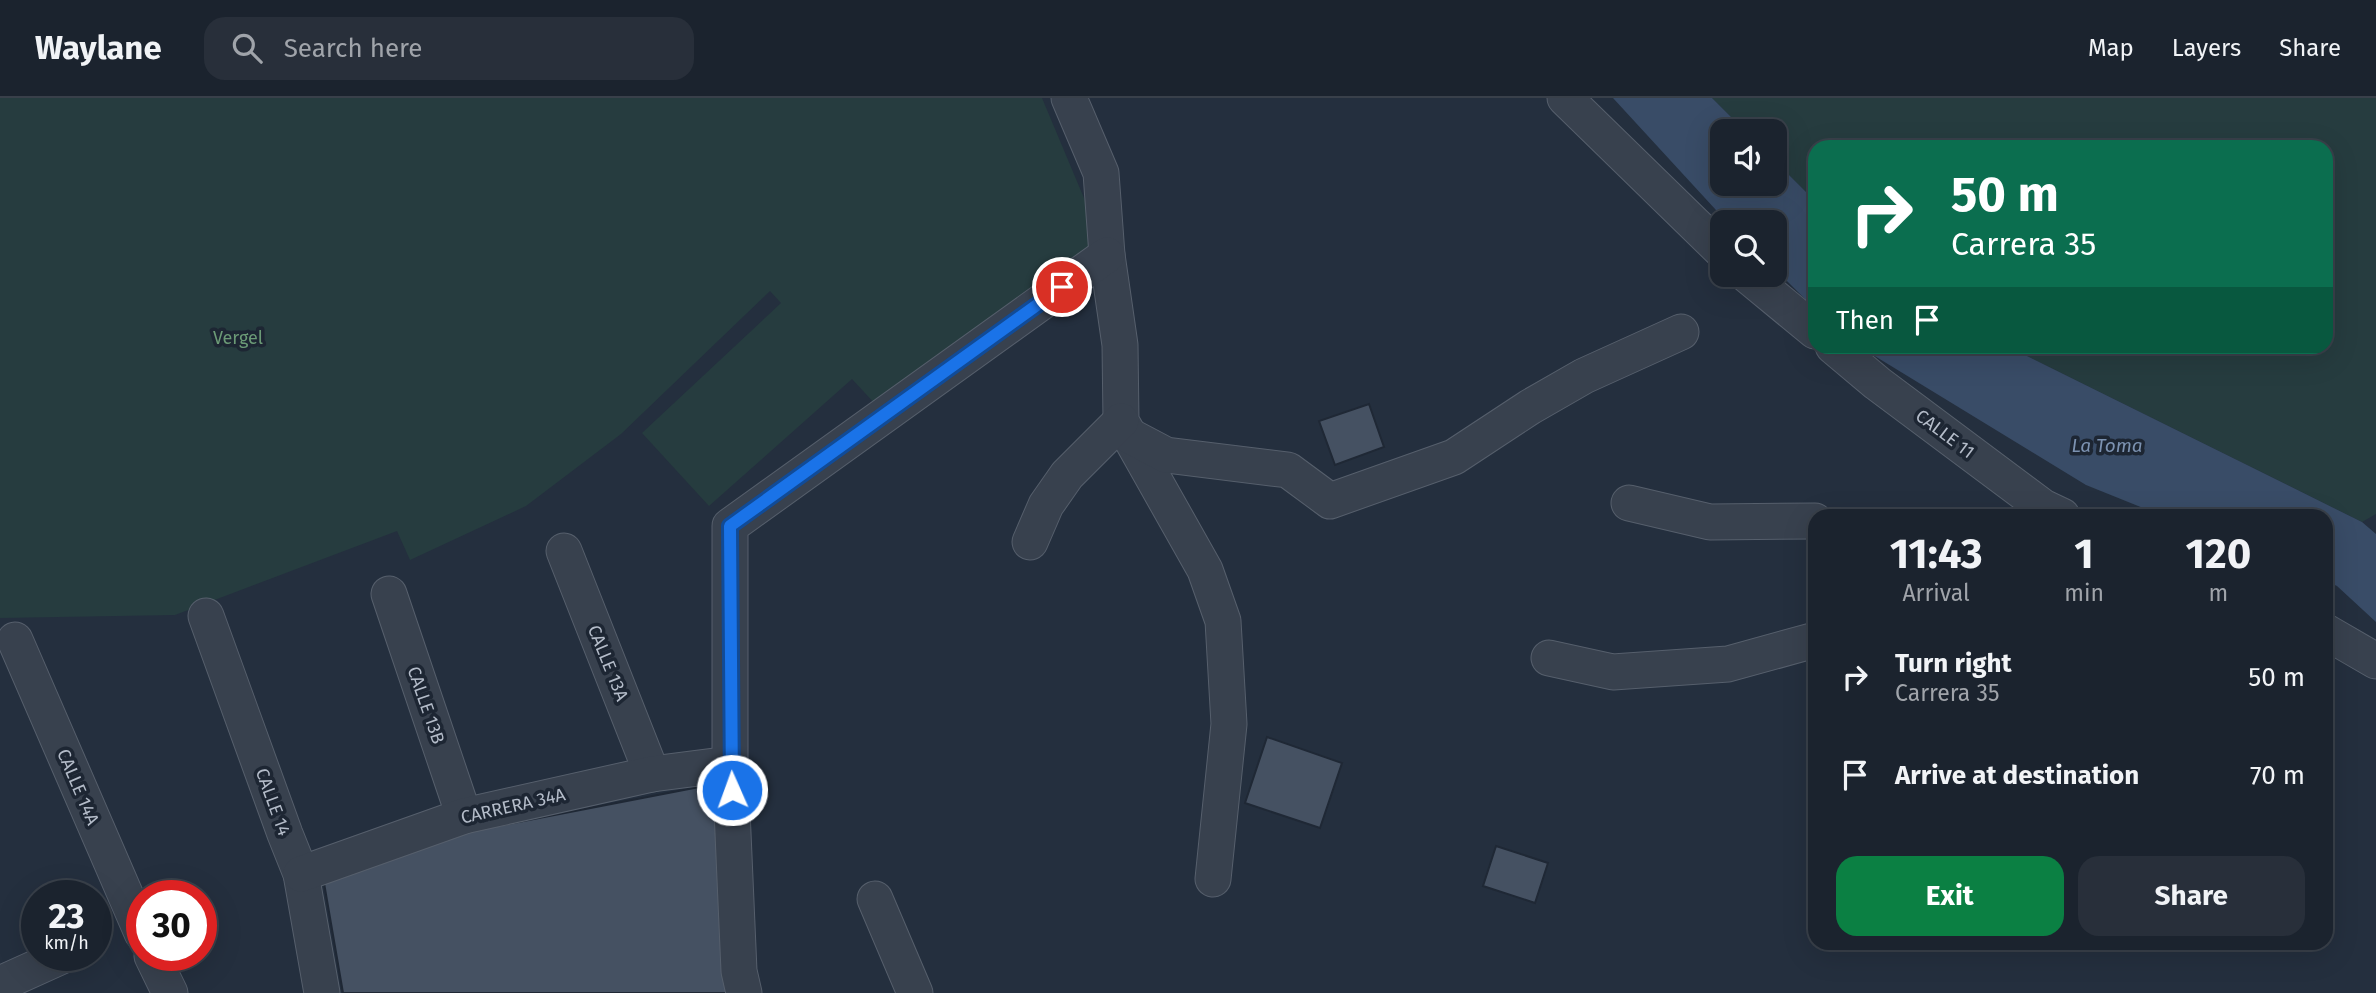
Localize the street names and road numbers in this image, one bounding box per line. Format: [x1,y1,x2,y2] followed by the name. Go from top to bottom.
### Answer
[1911,405,1979,463] street label: CALLE 11
[583,622,633,705] street label: CALLE 13A
[403,663,450,747] street label: CALLE 13B
[52,746,104,829] street label: CALLE 14A
[251,765,295,839] street label: CALLE 14
[459,783,568,829] street label: CARRERA 34A

